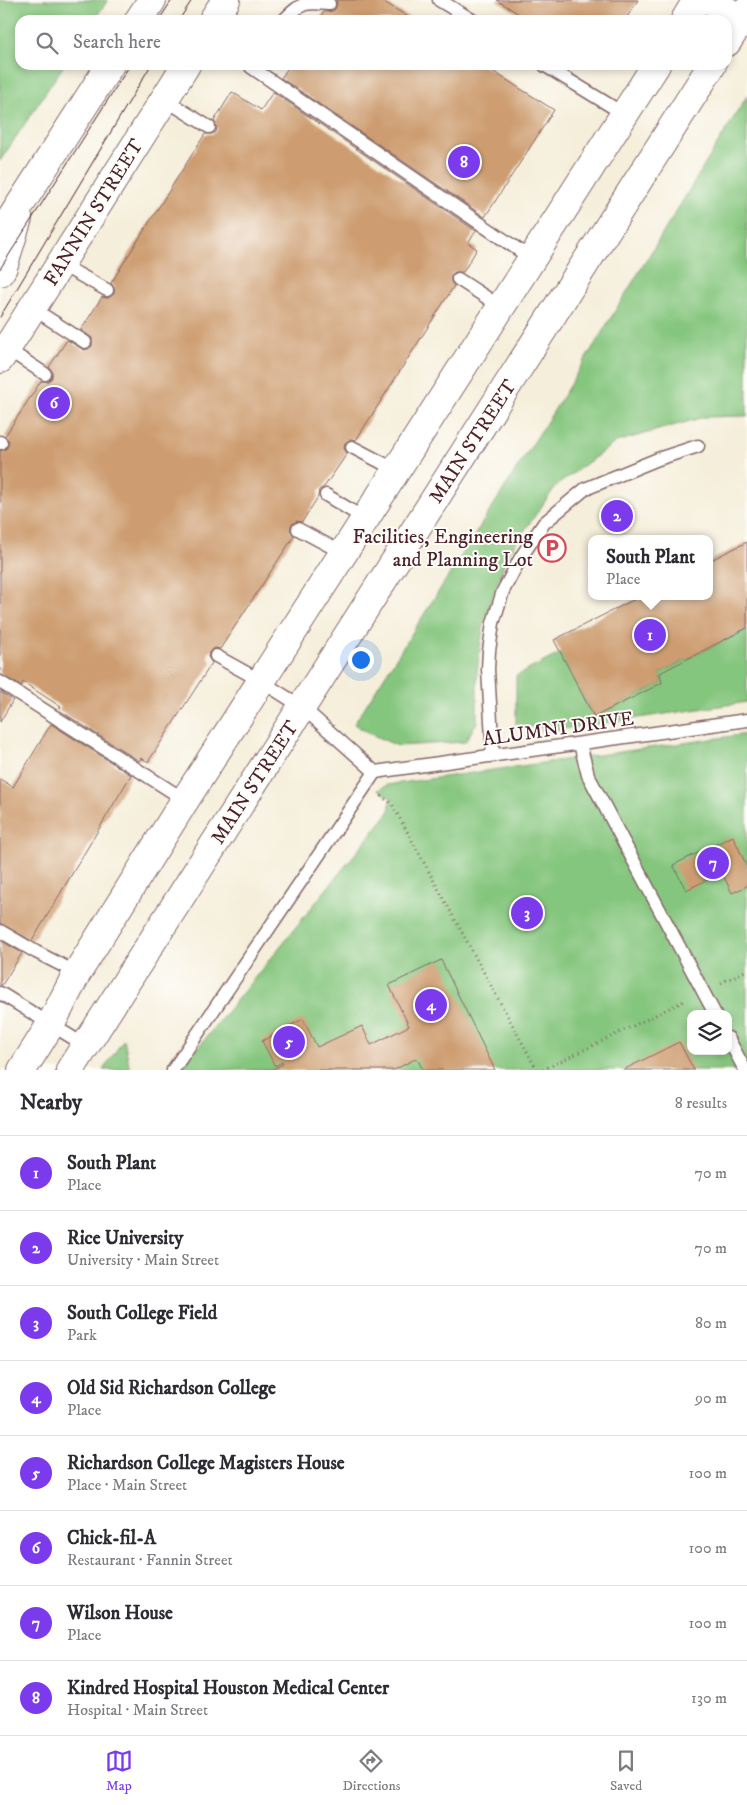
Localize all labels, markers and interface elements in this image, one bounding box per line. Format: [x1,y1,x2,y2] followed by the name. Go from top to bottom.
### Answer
[15,15,732,70] search box
[33,29,61,57] icon: search
[73,31,161,54] text: Search here
[39,135,150,291] street label: FANNIN STREET
[448,143,480,181] pin: 8
[424,375,523,508] street label: MAIN STREET
[38,384,70,422] pin: 6
[601,497,633,535] pin: 2
[353,525,533,573] place label: Facilities, Engineering and Planning Lot
[537,533,567,563] parking icon: Facilities, Engineering and Planning Lot
[588,535,713,600] popup
[606,546,695,569] text: South Plant
[606,569,640,589] text: Place
[634,616,666,654] pin: 1
[348,647,374,673] your location
[481,706,636,752] street label: ALUMNI DRIVE
[206,716,305,849] street label: MAIN STREET
[697,844,729,882] pin: 7
[511,894,543,932] pin: 3
[415,986,447,1024] pin: 4
[687,1010,732,1055] map controls
[687,1010,732,1055] button: layers
[273,1023,305,1061] pin: 5
[20,1090,82,1116] text: Nearby
[675,1093,727,1113] text: 8 results
[67,1152,156,1175] text: South Plant
[33,1163,39,1183] text: 1
[695,1163,727,1183] text: 70 m
[67,1175,101,1195] text: Place
[67,1227,183,1250] text: Rice University
[32,1238,40,1258] text: 2
[695,1238,727,1258] text: 70 m
[67,1250,219,1270] text: University · Main Street
[67,1302,217,1325] text: South College Field
[33,1313,39,1333] text: 3
[695,1313,727,1333] text: 80 m
[67,1325,97,1345] text: Park
[67,1377,276,1400] text: Old Sid Richardson College
[31,1388,41,1408] text: 4
[695,1388,727,1408] text: 90 m
[67,1400,101,1420] text: Place
[67,1452,345,1475] text: Richardson College Magisters House
[32,1463,40,1483] text: 5
[689,1463,727,1483] text: 100 m
[67,1475,187,1495] text: Place · Main Street
[67,1527,156,1550] text: Chick-fil-A
[32,1538,40,1558] text: 6
[689,1538,727,1558] text: 100 m
[67,1550,233,1570] text: Restaurant · Fannin Street
[67,1602,173,1625] text: Wilson House
[32,1613,40,1633] text: 7
[689,1613,727,1633] text: 100 m
[67,1625,101,1645] text: Place
[67,1677,389,1700] text: Kindred Hospital Houston Medical Center
[32,1688,40,1708] text: 8
[691,1688,727,1708] text: 130 m
[67,1700,208,1720] text: Hospital · Main Street
[105,1747,133,1795] tab: Map
[342,1747,400,1795] tab: Directions
[610,1747,642,1795] tab: Saved

